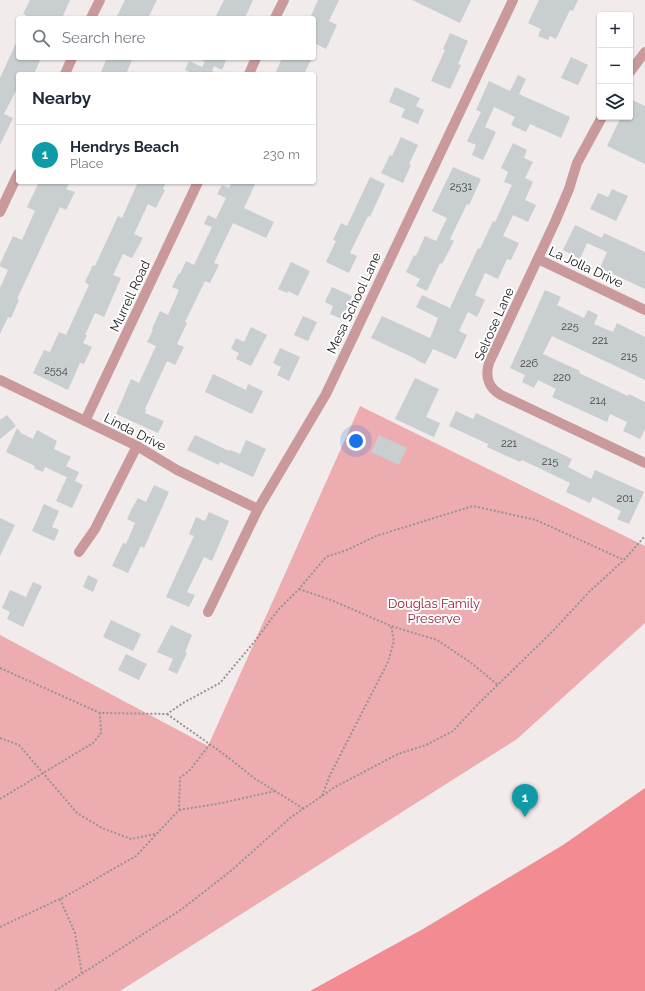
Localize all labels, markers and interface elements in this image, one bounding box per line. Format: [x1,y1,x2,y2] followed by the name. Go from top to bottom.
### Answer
[597,12,633,120] map controls
[597,12,633,48] button: +
[16,16,316,60] search box
[30,27,52,49] icon: search
[62,29,145,47] text: Search here
[597,48,633,84] button: −
[597,84,633,120] button: layers
[32,88,91,108] text: Nearby
[70,138,179,156] text: Hendrys Beach
[42,147,48,162] text: 1
[263,147,300,162] text: 230 m
[70,156,103,171] text: Place
[450,180,472,193] house number: 2531
[547,243,626,291] street label: La Jolla Drive
[324,250,384,356] street label: Mesa School Lane
[107,258,153,334] street label: Murrell Road
[471,285,517,363] street label: Selrose Lane
[561,320,579,333] house number: 225
[592,334,608,347] house number: 221
[621,350,637,363] house number: 215
[520,357,538,370] house number: 226
[44,364,68,377] house number: 2554
[553,371,571,384] house number: 220
[590,394,606,407] house number: 214
[102,410,169,454] street label: Linda Drive
[346,431,366,451] your location
[501,437,517,450] house number: 221
[542,455,558,468] house number: 215
[616,492,634,505] house number: 201
[388,596,480,626] park label: Douglas Family Preserve
[512,784,538,817] pin: 1

